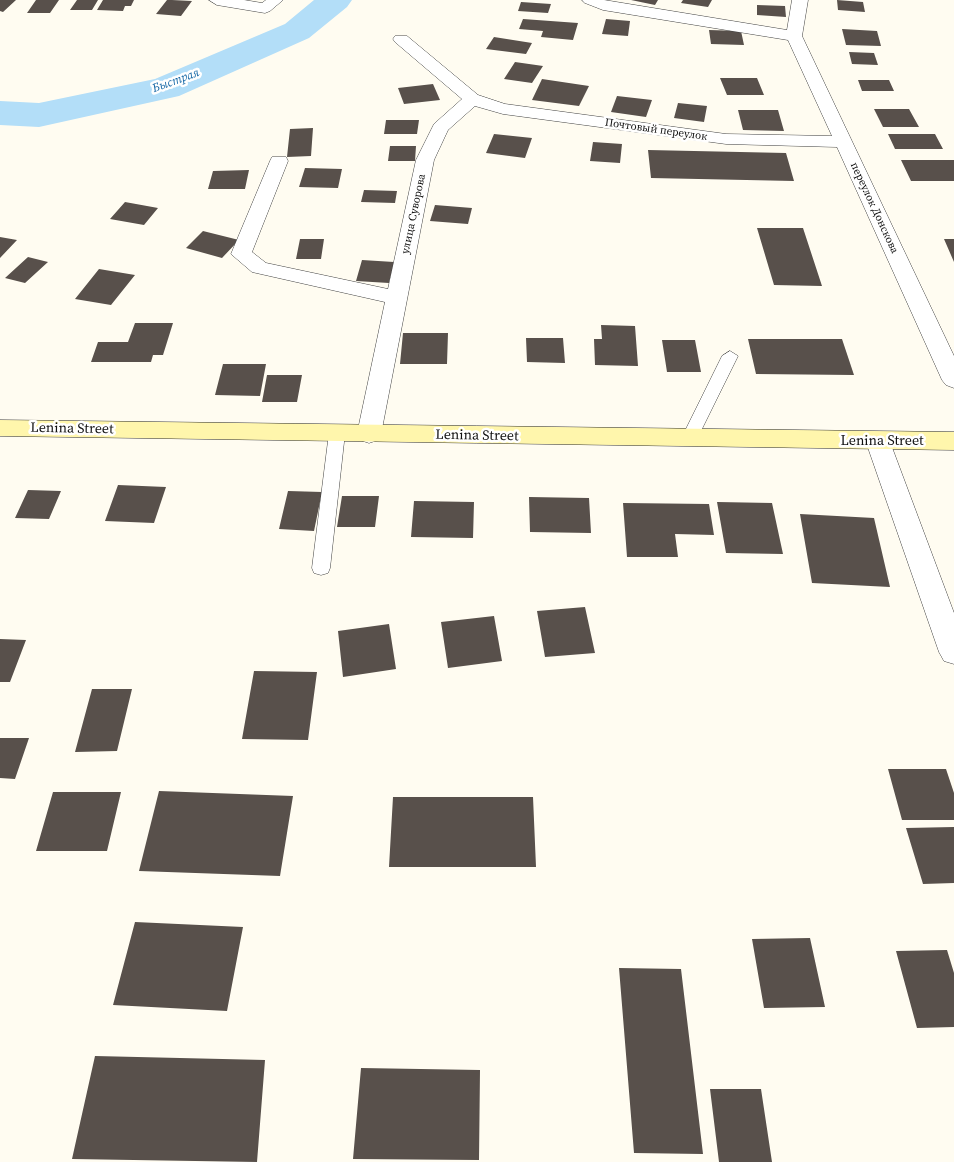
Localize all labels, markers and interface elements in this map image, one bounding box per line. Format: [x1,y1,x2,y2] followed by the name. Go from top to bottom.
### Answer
[151,66,201,96] water label: Быстрая
[604,116,708,144] street label: Почтовый переулок
[847,160,901,256] street label: переулок Донскова
[399,173,429,255] street label: улица Суворова
[30,420,114,438] street label: Lenina Street
[435,427,519,445] street label: Lenina Street
[840,433,924,449] street label: Lenina Street

